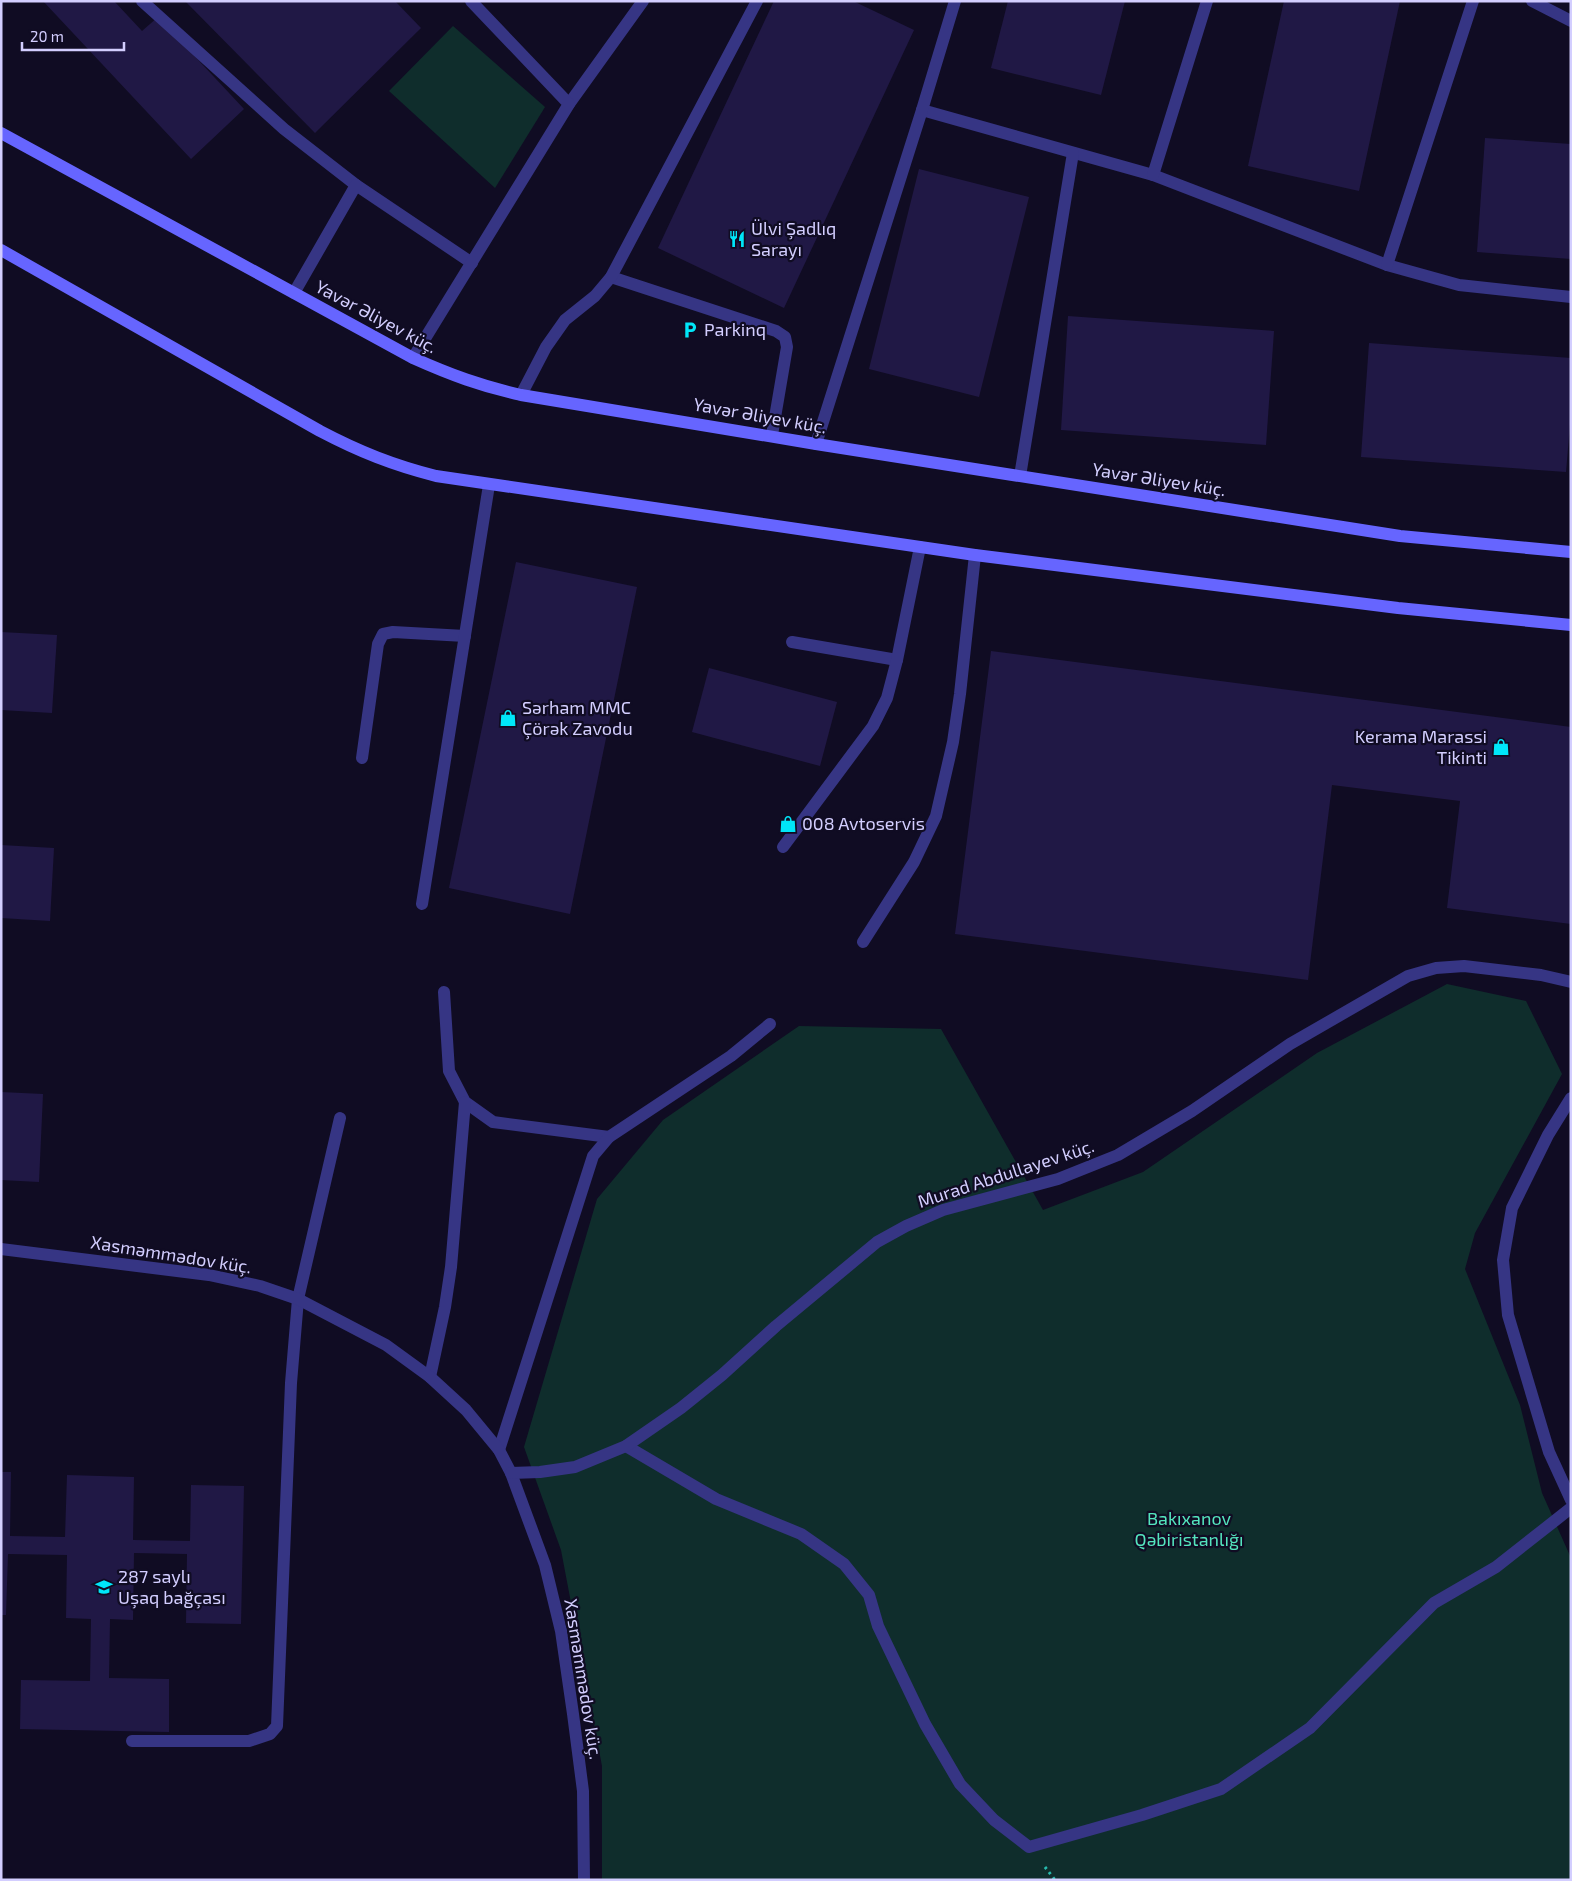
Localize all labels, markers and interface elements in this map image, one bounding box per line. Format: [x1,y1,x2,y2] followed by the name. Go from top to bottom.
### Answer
[22,20,125,52] scale bar
[30,27,64,45] text: 20 m
[751,217,836,260] place label: Ülvi Şadlıq Sarayı
[727,229,747,249] restaurant icon: Ülvi Şadlıq Sarayı
[311,275,441,358] street label: Yavər Əliyev küç.
[704,318,766,340] place label: Parkinq
[680,320,700,340] parking icon: Parkinq
[692,392,829,439] street label: Yavər Əliyev küç.
[1091,458,1228,501] street label: Yavər Əliyev küç.
[522,696,633,740] place label: Sərham MMC Çörək Zavodu
[498,708,518,728] shop icon: Sərham MMC Çörək Zavodu
[1355,725,1487,768] place label: Kerama Marassi Tikinti
[1491,737,1511,757] shop icon: Kerama Marassi Tikinti
[802,812,925,834] place label: 008 Avtoservis
[778,814,798,834] shop icon: 008 Avtoservis
[915,1134,1097,1213] street label: Murad Abdullayev küç.
[89,1230,253,1279] street label: Xasməmmədov küç.
[1135,1507,1243,1550] park label: Bakıxanov Qəbiristanlığı
[118,1565,226,1609] place label: 287 saylı Uşaq bağçası
[94,1577,114,1597] school or university icon: 287 saylı Uşaq bağçası
[559,1597,608,1761] street label: Xasməmmədov küç.

